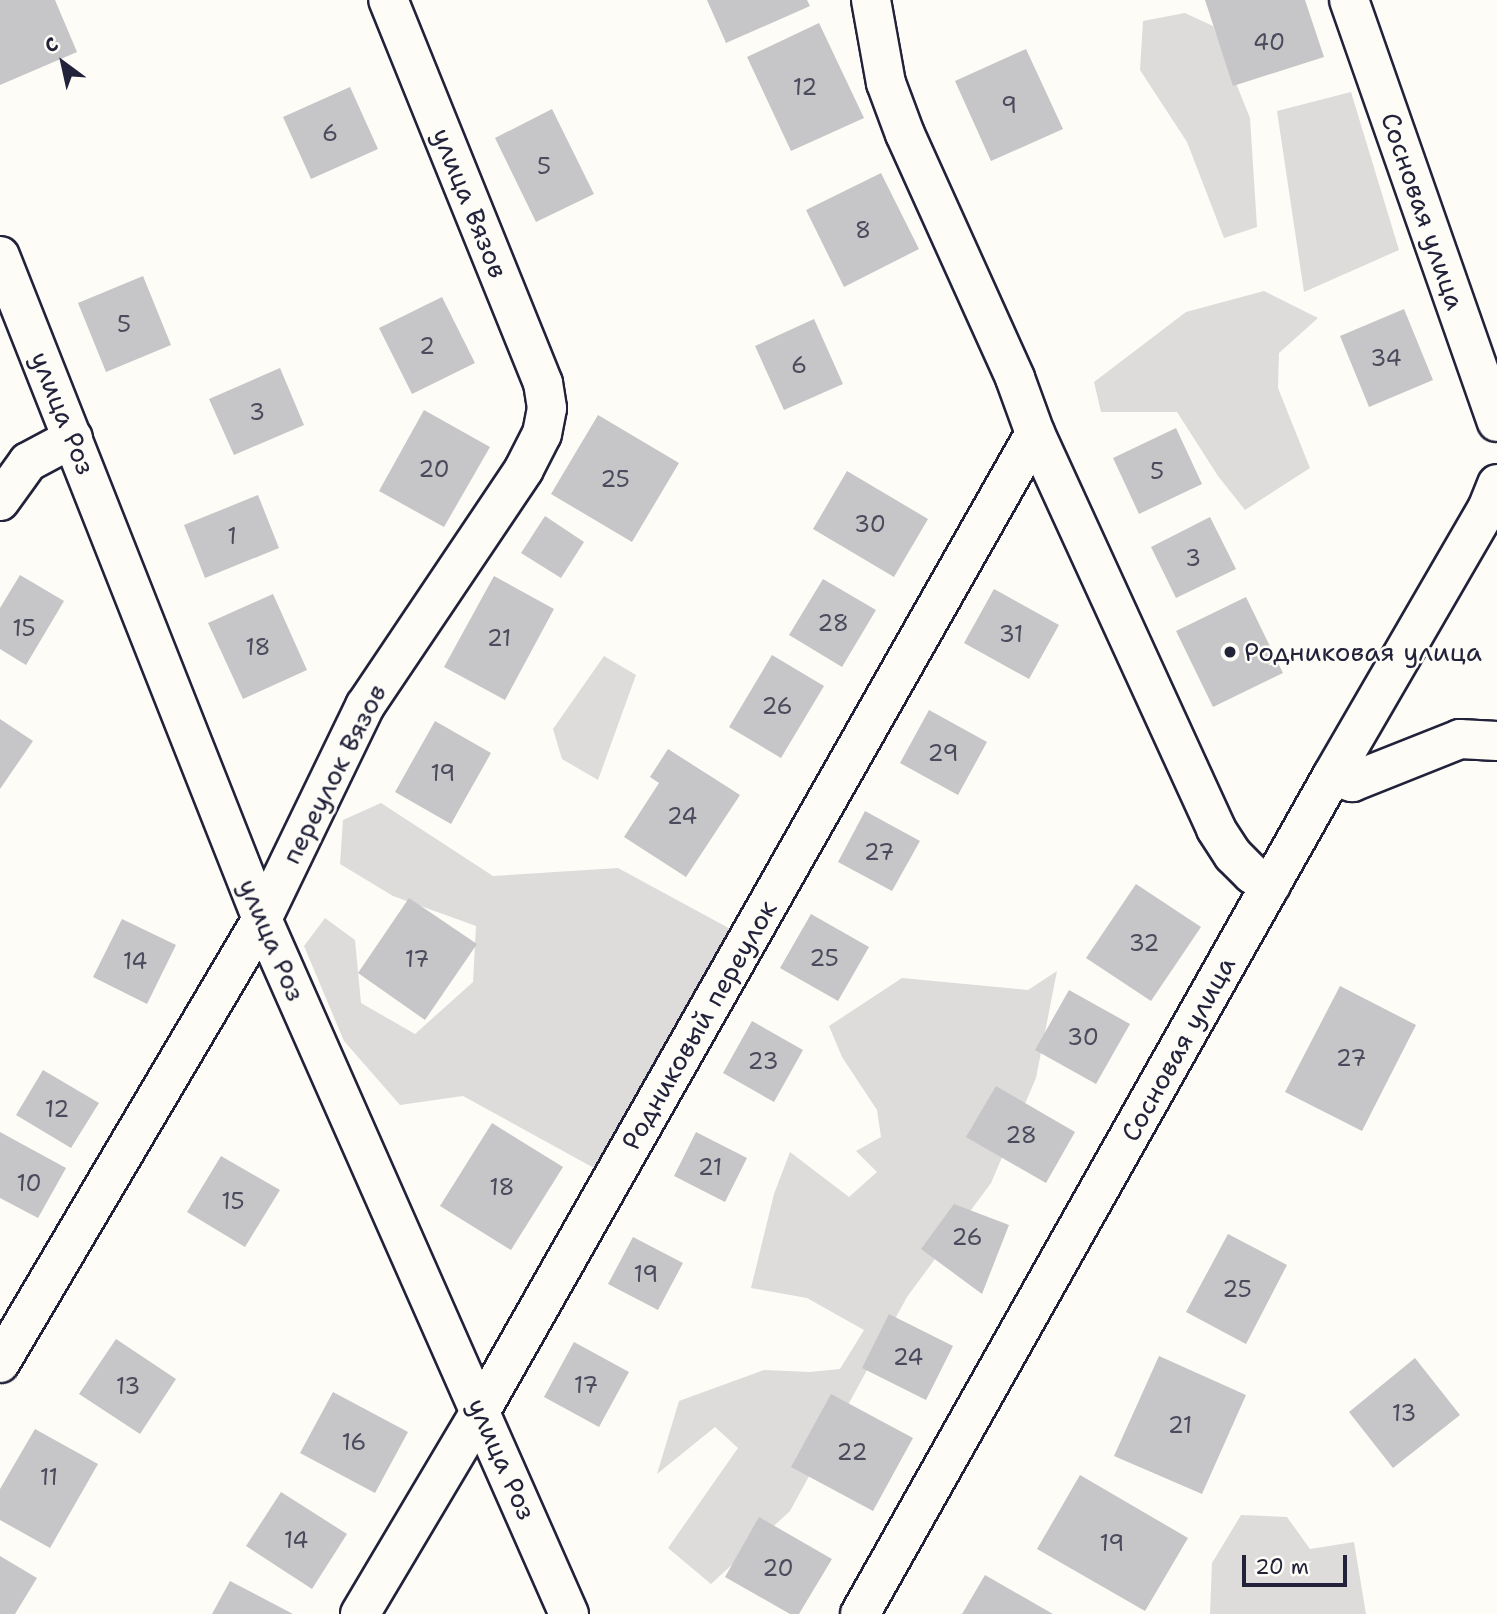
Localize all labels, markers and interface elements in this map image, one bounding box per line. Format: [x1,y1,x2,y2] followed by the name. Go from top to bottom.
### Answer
[28,28,98,98] north arrow
[1253,28,1285,56] house number: 40
[40,31,63,59] text: С
[793,73,817,101] house number: 12
[1001,91,1017,119] house number: 9
[1375,108,1471,314] street label: Сосновая улица
[322,119,338,147] house number: 6
[426,124,514,282] street label: улица Вязов
[537,152,551,180] house number: 5
[855,216,871,244] house number: 8
[117,310,131,338] house number: 5
[419,332,435,360] house number: 2
[1370,344,1402,372] house number: 34
[24,347,102,479] street label: улица Роз
[791,351,807,379] house number: 6
[249,398,265,426] house number: 3
[418,455,450,483] house number: 20
[1150,457,1164,485] house number: 5
[600,465,630,493] house number: 25
[854,510,886,538] house number: 30
[227,522,237,550] house number: 1
[1185,544,1201,572] house number: 3
[817,609,849,637] house number: 28
[12,614,36,642] house number: 15
[999,620,1023,648] house number: 31
[487,624,511,652] house number: 21
[245,633,271,661] house number: 18
[1244,636,1482,668] place label: Родниковая улица
[1222,644,1238,660] marker: Родниковая улица
[275,679,393,869] street label: переулок Вязов
[761,692,793,720] house number: 26
[928,739,958,767] house number: 29
[431,759,455,787] house number: 19
[667,802,697,830] house number: 24
[864,838,894,866] house number: 27
[232,874,312,1006] street label: улица Роз
[615,895,783,1155] street label: Родниковый переулок
[1129,929,1159,957] house number: 32
[809,944,839,972] house number: 25
[405,945,429,973] house number: 17
[123,947,147,975] house number: 14
[1114,951,1242,1147] street label: Сосновая улица
[1067,1023,1099,1051] house number: 30
[1336,1044,1366,1072] house number: 27
[747,1047,779,1075] house number: 23
[45,1095,69,1123] house number: 12
[1005,1121,1037,1149] house number: 28
[698,1153,722,1181] house number: 21
[16,1169,42,1197] house number: 10
[489,1173,515,1201] house number: 18
[221,1187,245,1215] house number: 15
[951,1223,983,1251] house number: 26
[634,1260,658,1288] house number: 19
[1222,1275,1252,1303] house number: 25
[893,1343,923,1371] house number: 24
[574,1371,598,1399] house number: 17
[116,1372,140,1400] house number: 13
[461,1393,543,1525] street label: улица Роз
[1392,1399,1416,1427] house number: 13
[1168,1411,1192,1439] house number: 21
[342,1428,366,1456] house number: 16
[836,1438,868,1466] house number: 22
[40,1463,58,1491] house number: 11
[284,1526,308,1554] house number: 14
[1100,1529,1124,1557] house number: 19
[1245,1540,1350,1584] scale bar
[1255,1553,1309,1581] text: 20 m
[762,1554,794,1582] house number: 20

